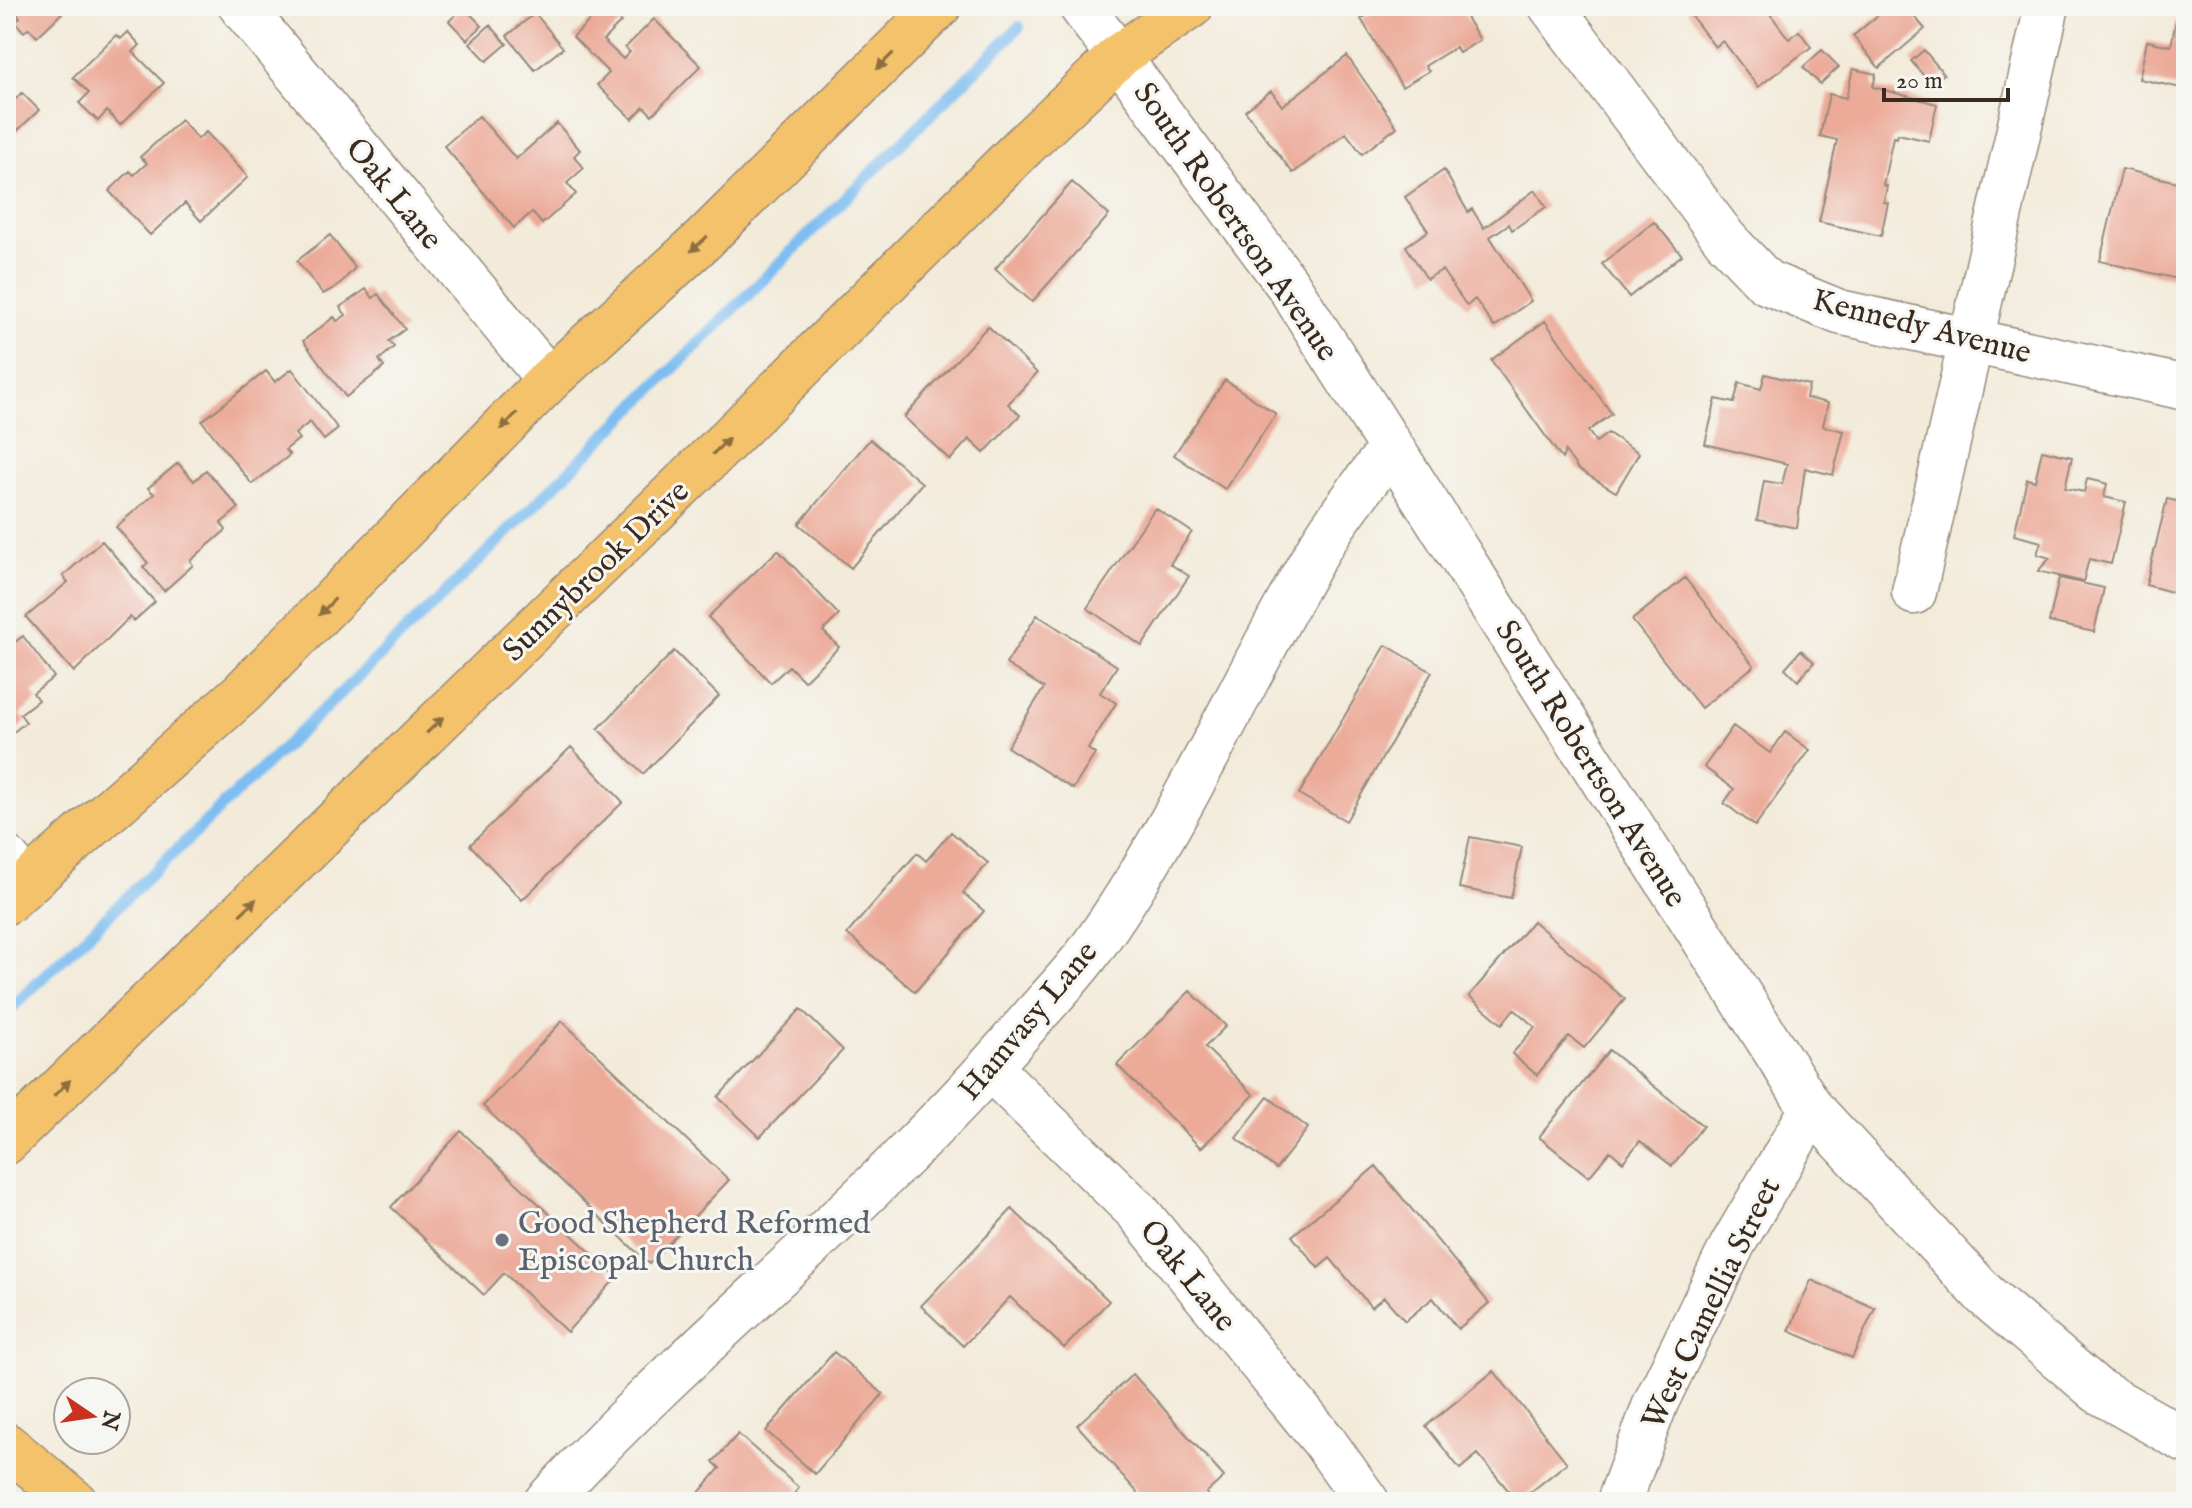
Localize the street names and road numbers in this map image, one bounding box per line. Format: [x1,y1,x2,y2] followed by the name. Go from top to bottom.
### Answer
[1123,75,1347,370] street label: South Robertson Avenue
[335,130,451,259] street label: Oak Lane
[1808,280,2035,374] street label: Kennedy Avenue
[495,472,699,671] street label: Sunnybrook Drive
[1485,613,1695,916] street label: South Robertson Avenue
[950,933,1108,1110] street label: Hamvasy Lane
[1633,1171,1791,1437] street label: West Camellia Street
[1129,1212,1245,1341] street label: Oak Lane

